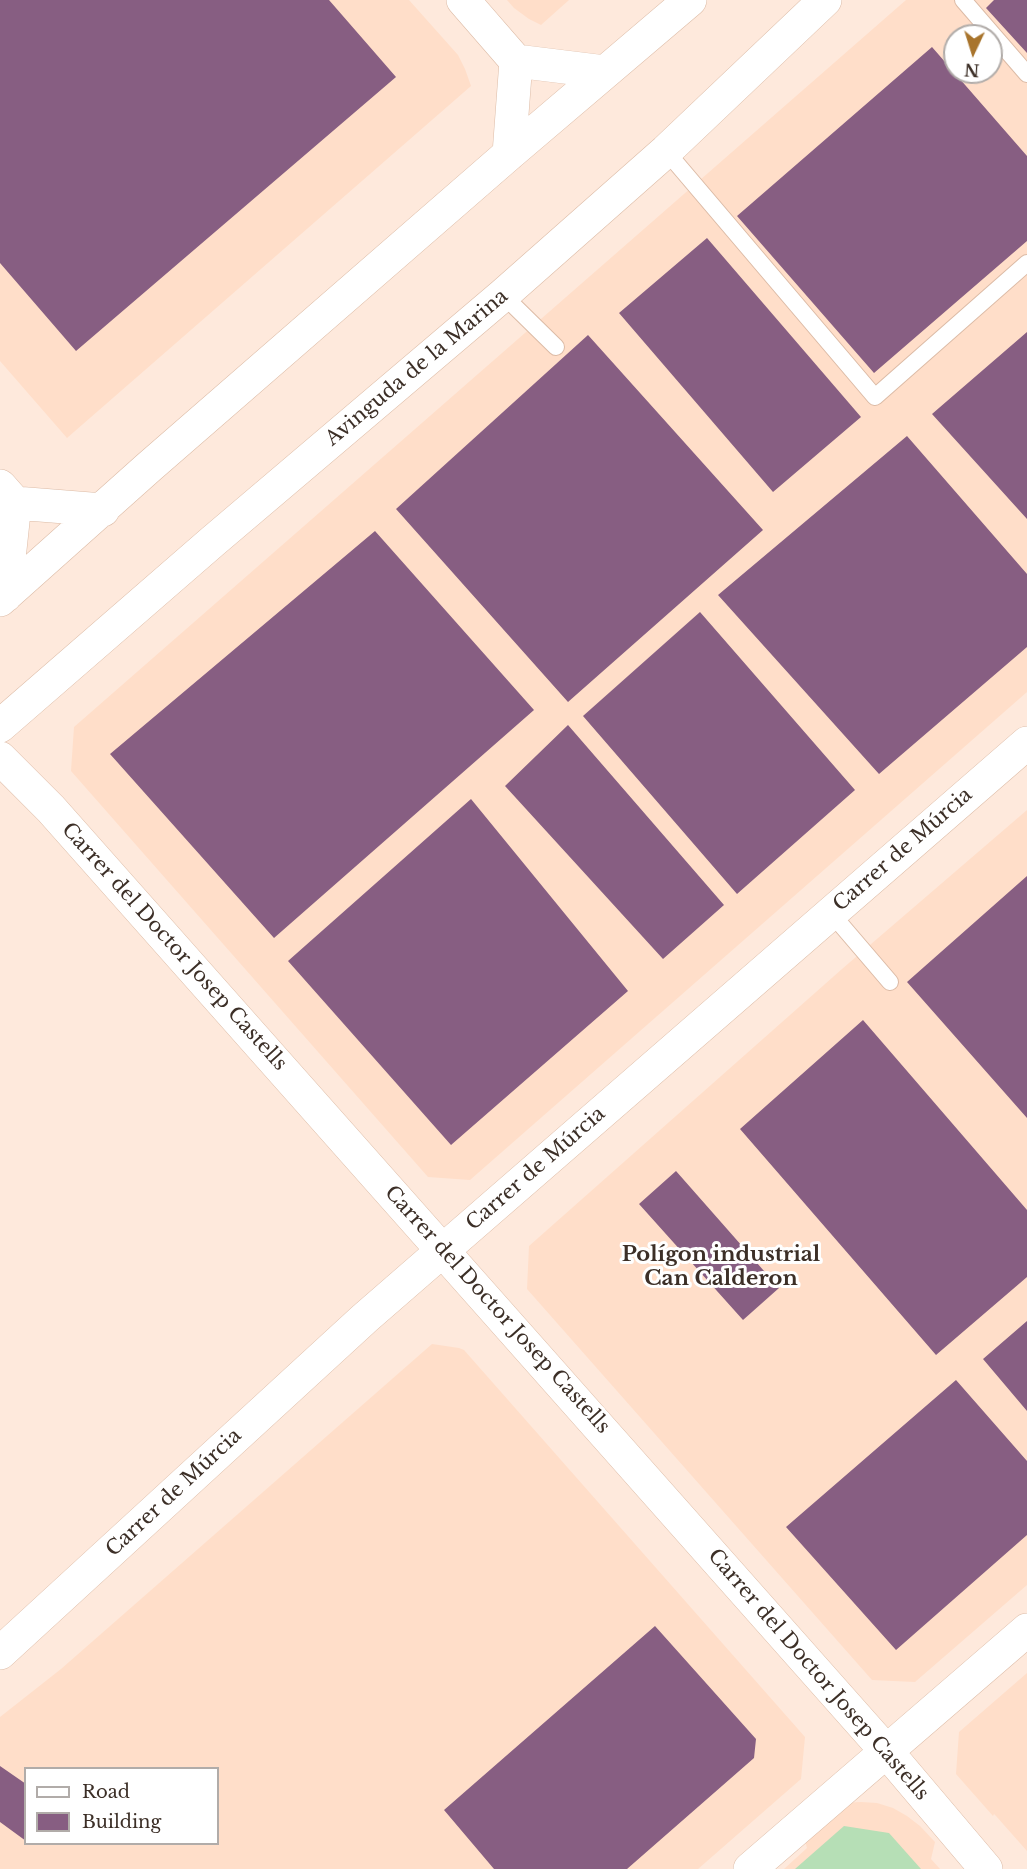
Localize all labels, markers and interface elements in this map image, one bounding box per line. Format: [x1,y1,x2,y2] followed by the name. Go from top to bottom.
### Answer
[943,24,1003,84] north arrow
[964,59,980,80] text: N
[321,285,513,451] street label: Avinguda de la Marina
[829,783,977,917] street label: Carrer de Múrcia
[56,818,292,1076] street label: Carrer del Doctor Josep Castells
[462,1102,610,1236] street label: Carrer de Múrcia
[379,1181,615,1439] street label: Carrer del Doctor Josep Castells
[622,1242,820,1292] district label: Polígon industrial Can Calderon
[101,1424,247,1562] street label: Carrer de Múrcia
[702,1545,934,1805] street label: Carrer del Doctor Josep Castells
[24,1767,219,1845] legend
[82,1781,130,1803] text: Road
[82,1811,161,1833] text: Building

